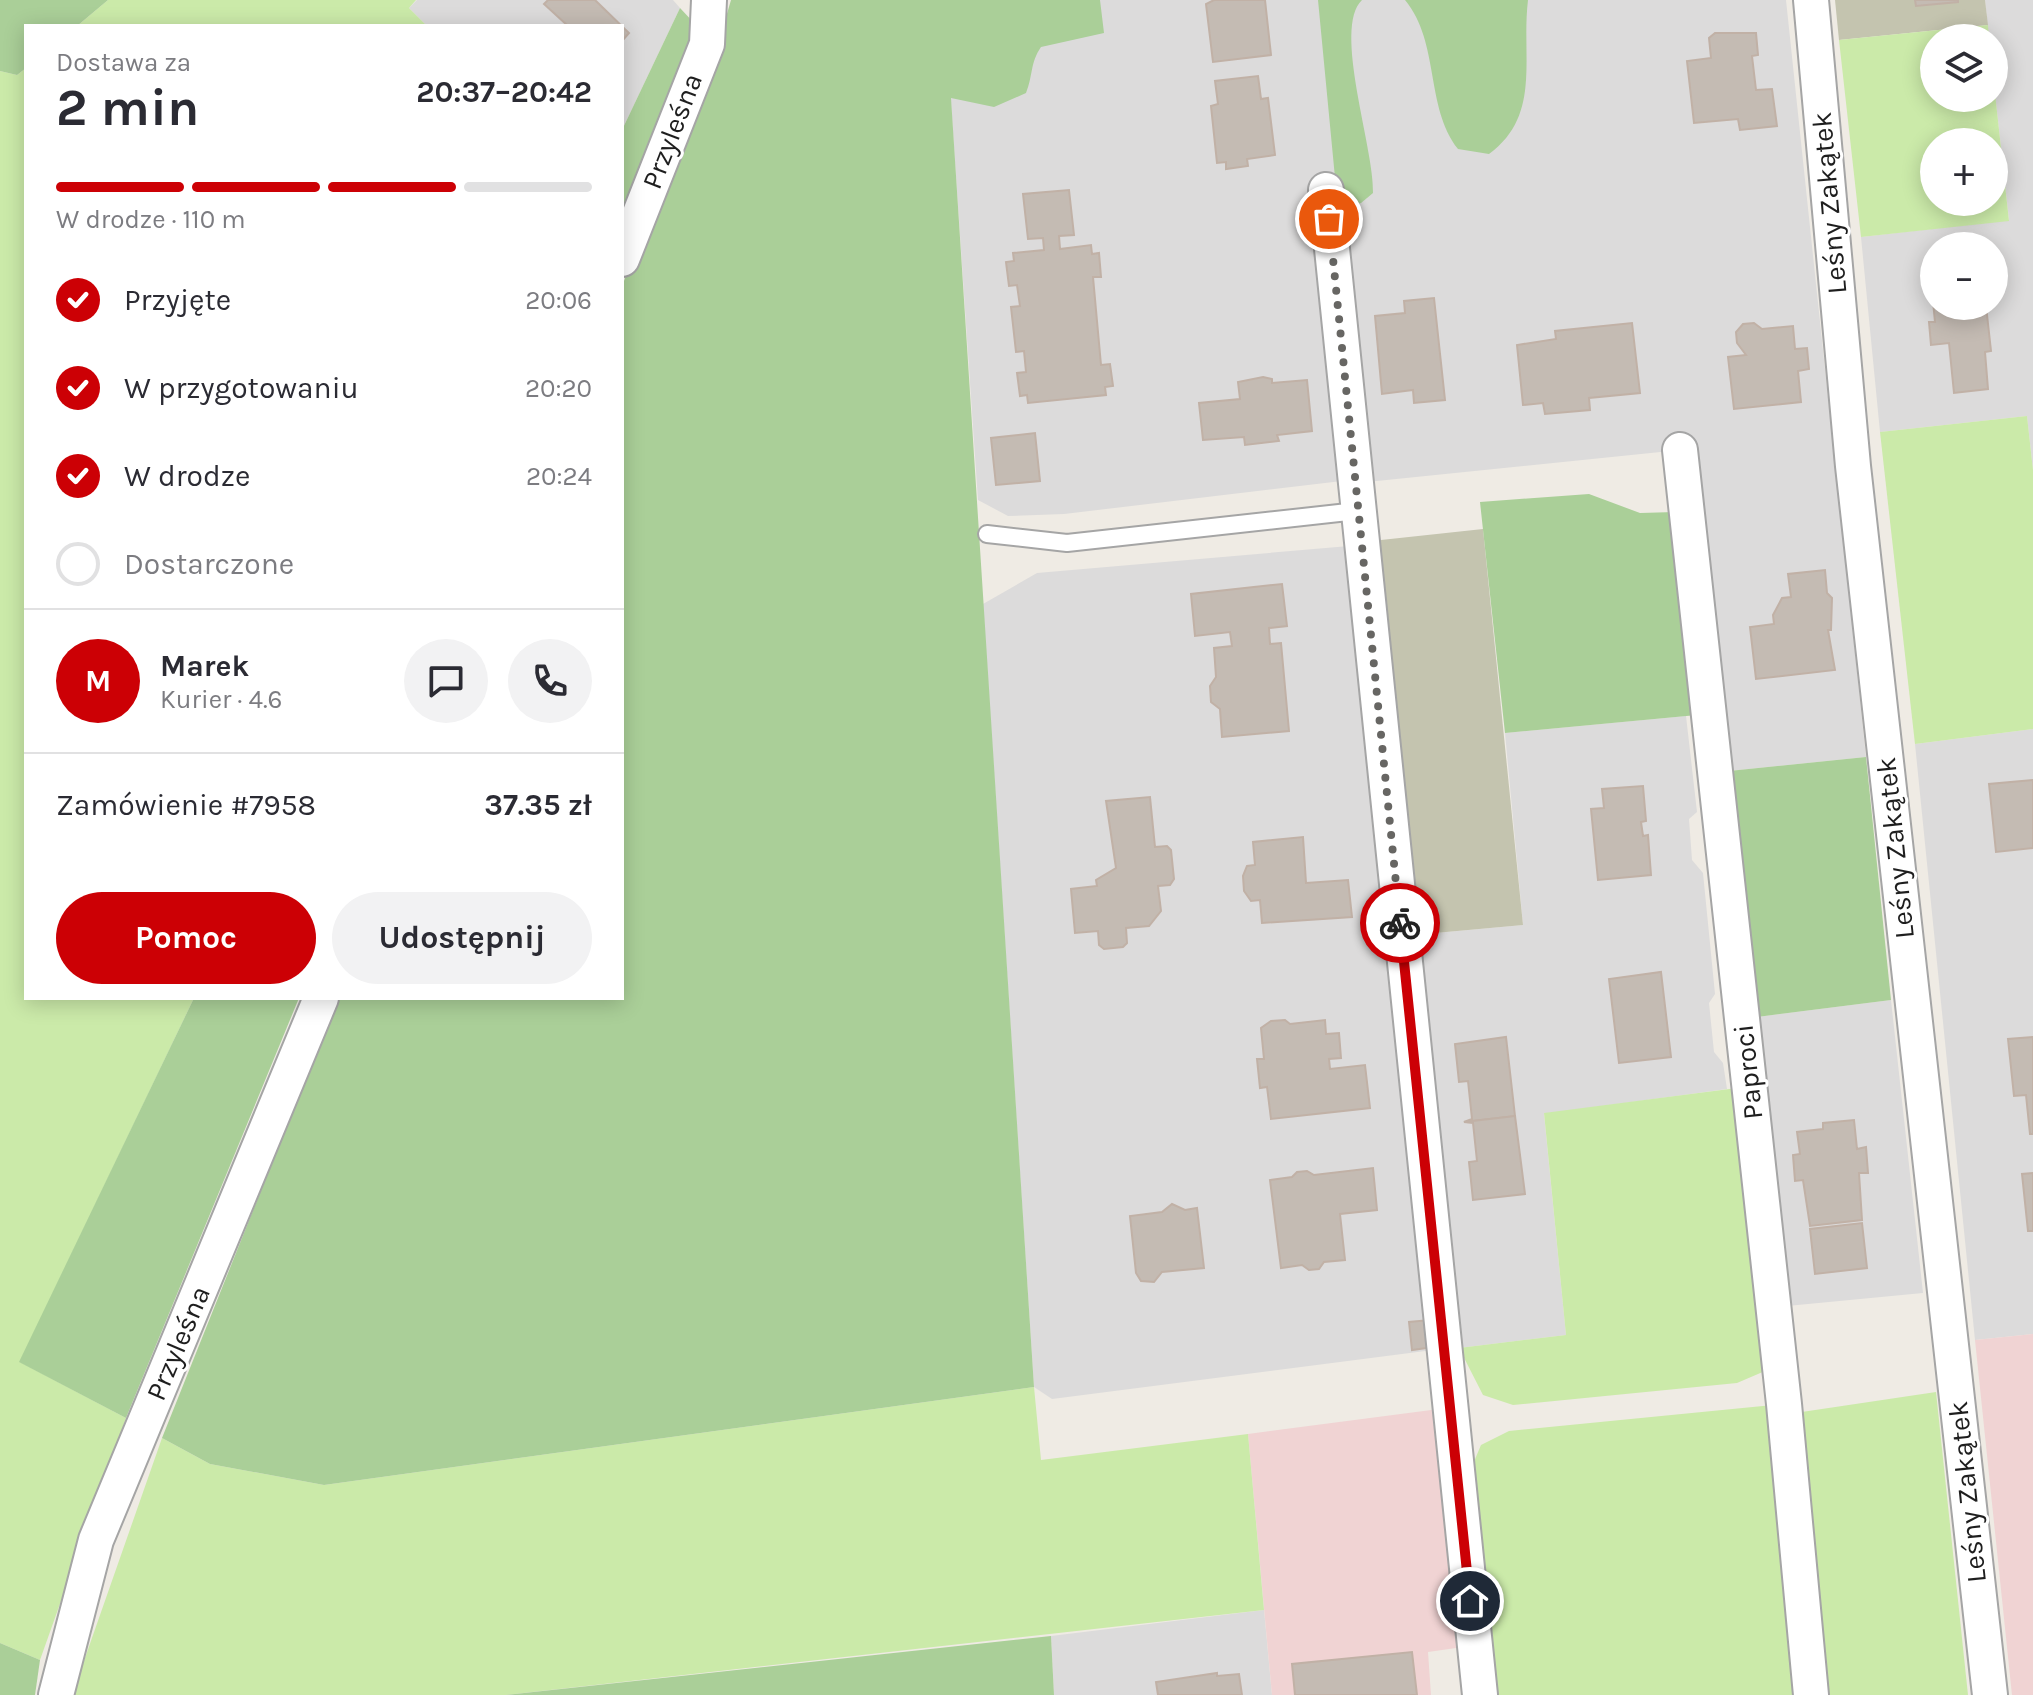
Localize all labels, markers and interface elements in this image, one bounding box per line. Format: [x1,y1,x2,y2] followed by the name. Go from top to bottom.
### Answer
[1920,24,2008,320] map controls
[1920,24,2008,112] button: layers
[56,47,191,78] text: Dostawa za
[635,69,709,193] street label: Przyleśna
[416,74,592,110] text: 20:37–20:42
[56,77,199,138] text: 2 min
[1805,111,1853,295] street label: Leśny Zakątek
[1920,128,2008,216] button: +
[1295,185,1363,253] pin
[1307,197,1351,241] icon: bag
[56,204,246,235] text: W drodze · 110 m
[1920,232,2008,320] button: −
[56,278,100,322] icon: check
[124,282,231,318] text: Przyjęte
[525,285,592,316] text: 20:06
[56,366,100,410] icon: check
[124,370,359,406] text: W przygotowaniu
[525,373,592,404] text: 20:20
[56,454,100,498] icon: check
[124,458,250,494] text: W drodze
[526,461,592,492] text: 20:24
[124,546,294,582] text: Dostarczone
[404,639,488,723] button: chat
[508,639,592,723] button: phone
[160,648,249,684] text: Marek
[85,663,111,699] text: M
[160,684,282,715] text: Kurier · 4.6
[1869,755,1921,941] street label: Leśny Zakątek
[56,787,316,823] text: Zamówienie #7958
[484,787,592,823] text: 37.35 zł
[1360,883,1440,963] courier
[56,892,316,984] button: Pomoc
[332,892,592,984] button: Udostępnij
[1378,901,1422,945] icon: bike
[1727,1023,1769,1121] street label: Paproci
[139,1281,217,1405] street label: Przyleśna
[1941,1399,1993,1585] street label: Leśny Zakątek
[1436,1567,1504,1635] pin
[1448,1579,1492,1623] icon: home

